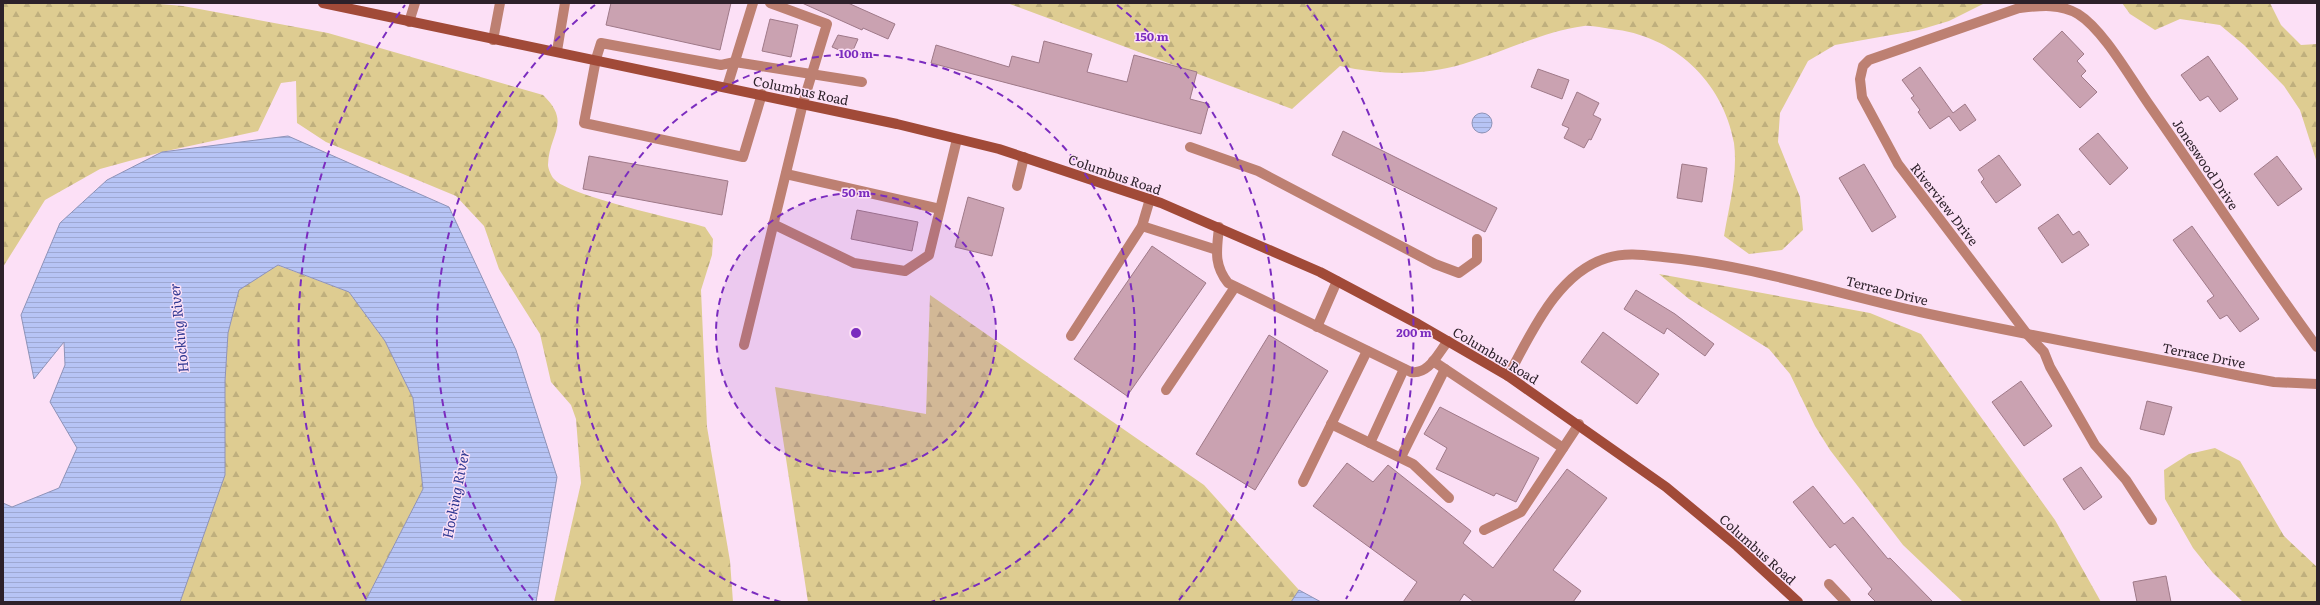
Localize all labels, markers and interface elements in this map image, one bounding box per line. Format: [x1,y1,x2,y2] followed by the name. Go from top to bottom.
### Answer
[1135,27,1169,45] text: 150 m
[839,44,873,62] text: 100 m
[751,71,851,109] street label: Columbus Road
[2168,115,2244,213] street label: Joneswood Drive
[1066,149,1164,199] street label: Columbus Road
[1907,159,1983,249] street label: Riverview Drive
[842,183,870,201] text: 50 m
[1844,271,1931,309] street label: Terrace Drive
[163,282,193,374] water label: Hocking River
[1449,322,1543,388] street label: Columbus Road
[1396,323,1432,341] text: 200 m
[849,326,863,340] centre of rings
[2161,338,2248,372] street label: Terrace Drive
[437,448,473,540] water label: Hocking River
[1716,509,1801,589] street label: Columbus Road

